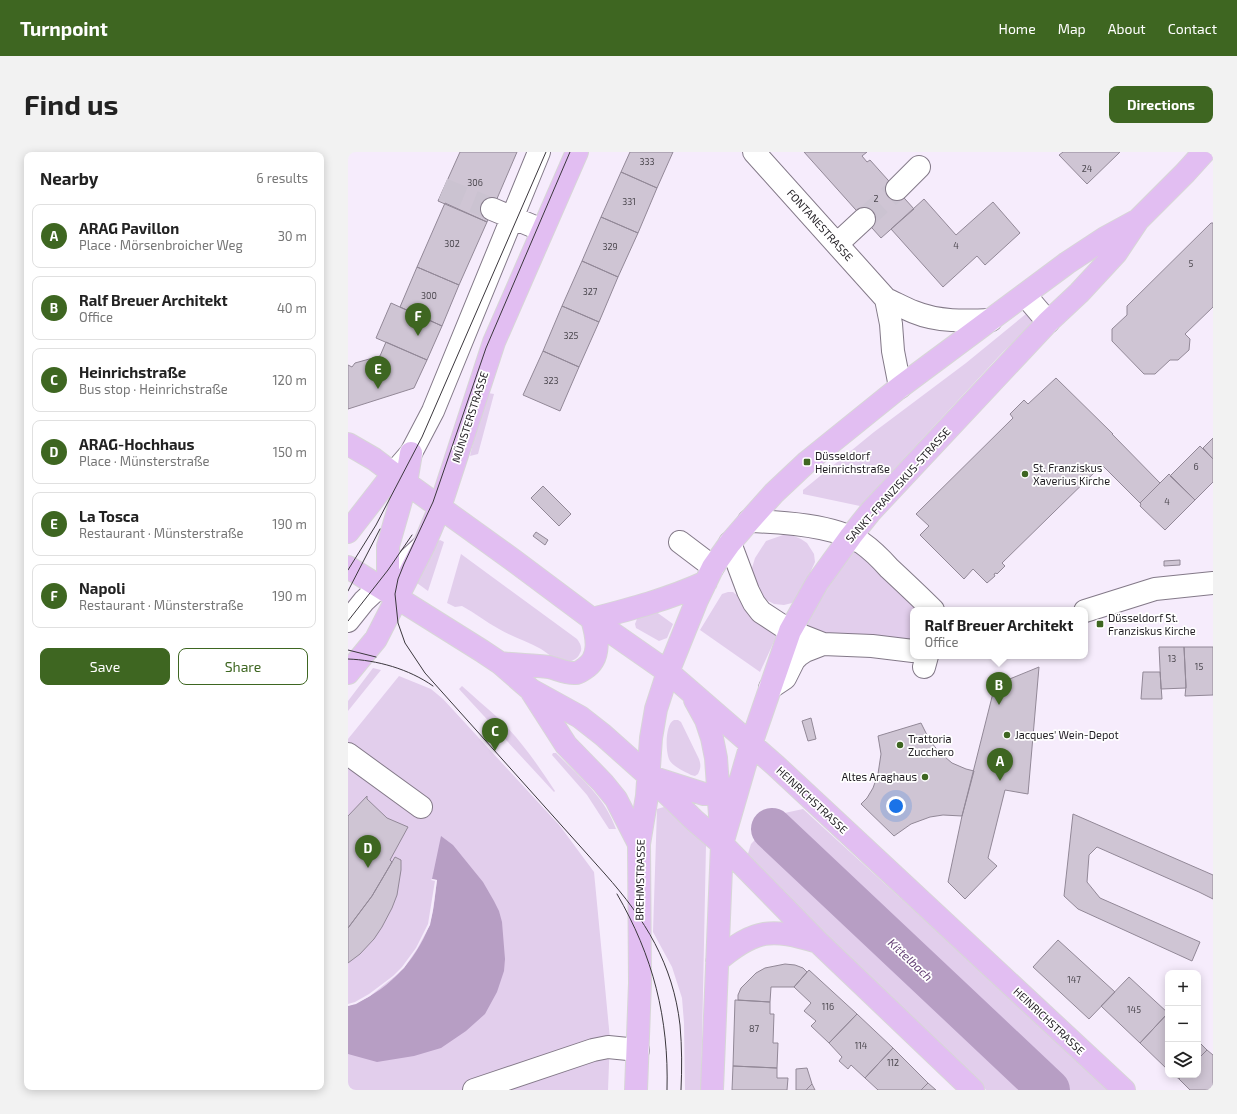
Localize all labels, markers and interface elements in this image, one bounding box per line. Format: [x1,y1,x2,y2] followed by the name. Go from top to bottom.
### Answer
[20,17,108,40] text: Turnpoint
[999,20,1036,37] text: Home
[1058,20,1086,37] text: Map
[1108,20,1146,37] text: About
[1168,20,1217,37] text: Contact
[1109,86,1213,123] button: Directions
[24,87,118,121] text: Find us
[639,156,655,167] house number: 333
[1082,163,1093,174] house number: 24
[40,168,98,188] text: Nearby
[256,170,308,186] text: 6 results
[467,177,483,188] house number: 306
[785,186,856,263] street label: FONTANESTRASSE
[873,193,879,204] house number: 2
[622,196,636,207] house number: 331
[79,219,179,237] text: ARAG Pavillon
[50,228,58,244] text: A
[278,228,307,244] text: 30 m
[79,237,243,253] text: Place · Mörsenbroicher Weg
[444,238,460,249] house number: 302
[953,240,959,251] house number: 4
[602,241,618,252] house number: 329
[1189,258,1194,269] house number: 5
[583,286,598,297] house number: 327
[421,290,437,301] house number: 300
[79,291,228,309] text: Ralf Breuer Architekt
[50,300,58,316] text: B
[277,300,307,316] text: 40 m
[405,303,431,336] pin: F
[79,309,113,325] text: Office
[564,330,579,341] house number: 325
[365,356,391,389] pin: E
[79,363,186,381] text: Heinrichstraße
[448,369,490,464] street label: MÜNSTERSTRASSE
[50,372,58,388] text: C
[272,372,307,388] text: 120 m
[543,375,559,386] house number: 323
[79,381,228,397] text: Bus stop · Heinrichstraße
[843,425,953,545] street label: SANKT-FRANZISKUS-STRASSE
[79,435,194,453] text: ARAG-Hochhaus
[50,444,58,460] text: D
[273,444,307,460] text: 150 m
[815,449,890,475] place label: Düsseldorf Heinrichstraße
[79,453,210,469] text: Place · Münsterstraße
[802,457,812,467] marker: Düsseldorf Heinrichstraße
[1033,461,1110,487] place label: St. Franziskus Xaverius Kirche
[1193,461,1199,472] house number: 6
[1020,469,1030,479] marker: St. Franziskus Xaverius Kirche
[1164,496,1170,507] house number: 4
[79,507,139,525] text: La Tosca
[50,516,58,532] text: E
[272,516,307,532] text: 190 m
[79,525,244,541] text: Restaurant · Münsterstraße
[79,579,125,597] text: Napoli
[50,588,58,604] text: F
[272,588,307,604] text: 190 m
[79,597,244,613] text: Restaurant · Münsterstraße
[910,607,1088,659] popup
[1108,611,1196,637] place label: Düsseldorf St. Franziskus Kirche
[925,616,1073,634] text: Ralf Breuer Architekt
[1095,619,1105,629] marker: Düsseldorf St. Franziskus Kirche
[925,634,959,650] text: Office
[40,648,170,685] button: Save
[178,648,308,685] button: Share
[1168,653,1176,664] house number: 13
[1195,661,1203,672] house number: 15
[986,672,1012,705] pin: B
[482,718,508,751] pin: C
[1015,728,1119,741] place label: Jacques' Wein-Depot
[1002,730,1012,740] marker: Jacques' Wein-Depot
[908,732,954,758] place label: Trattoria Zucchero
[895,740,905,750] marker: Trattoria Zucchero
[987,748,1013,781] pin: A
[774,763,850,836] street label: HEINRICHSTRASSE
[841,770,917,783] place label: Altes Araghaus
[920,772,930,782] marker: Altes Araghaus
[886,796,906,816] your location
[355,835,381,868] pin: D
[632,839,647,921] street label: BREHMSTRASSE
[886,935,936,983] water label: Kittelbach
[1165,970,1201,1078] map controls
[1165,970,1201,1006] button: +
[1067,974,1081,985] house number: 147
[1011,984,1087,1057] street label: HEINRICHSTRASSE
[822,1001,834,1012] house number: 116
[1127,1004,1141,1015] house number: 145
[1165,1006,1201,1042] button: −
[749,1023,759,1034] house number: 87
[855,1040,868,1051] house number: 114
[1165,1042,1201,1078] button: layers
[887,1057,899,1068] house number: 112

